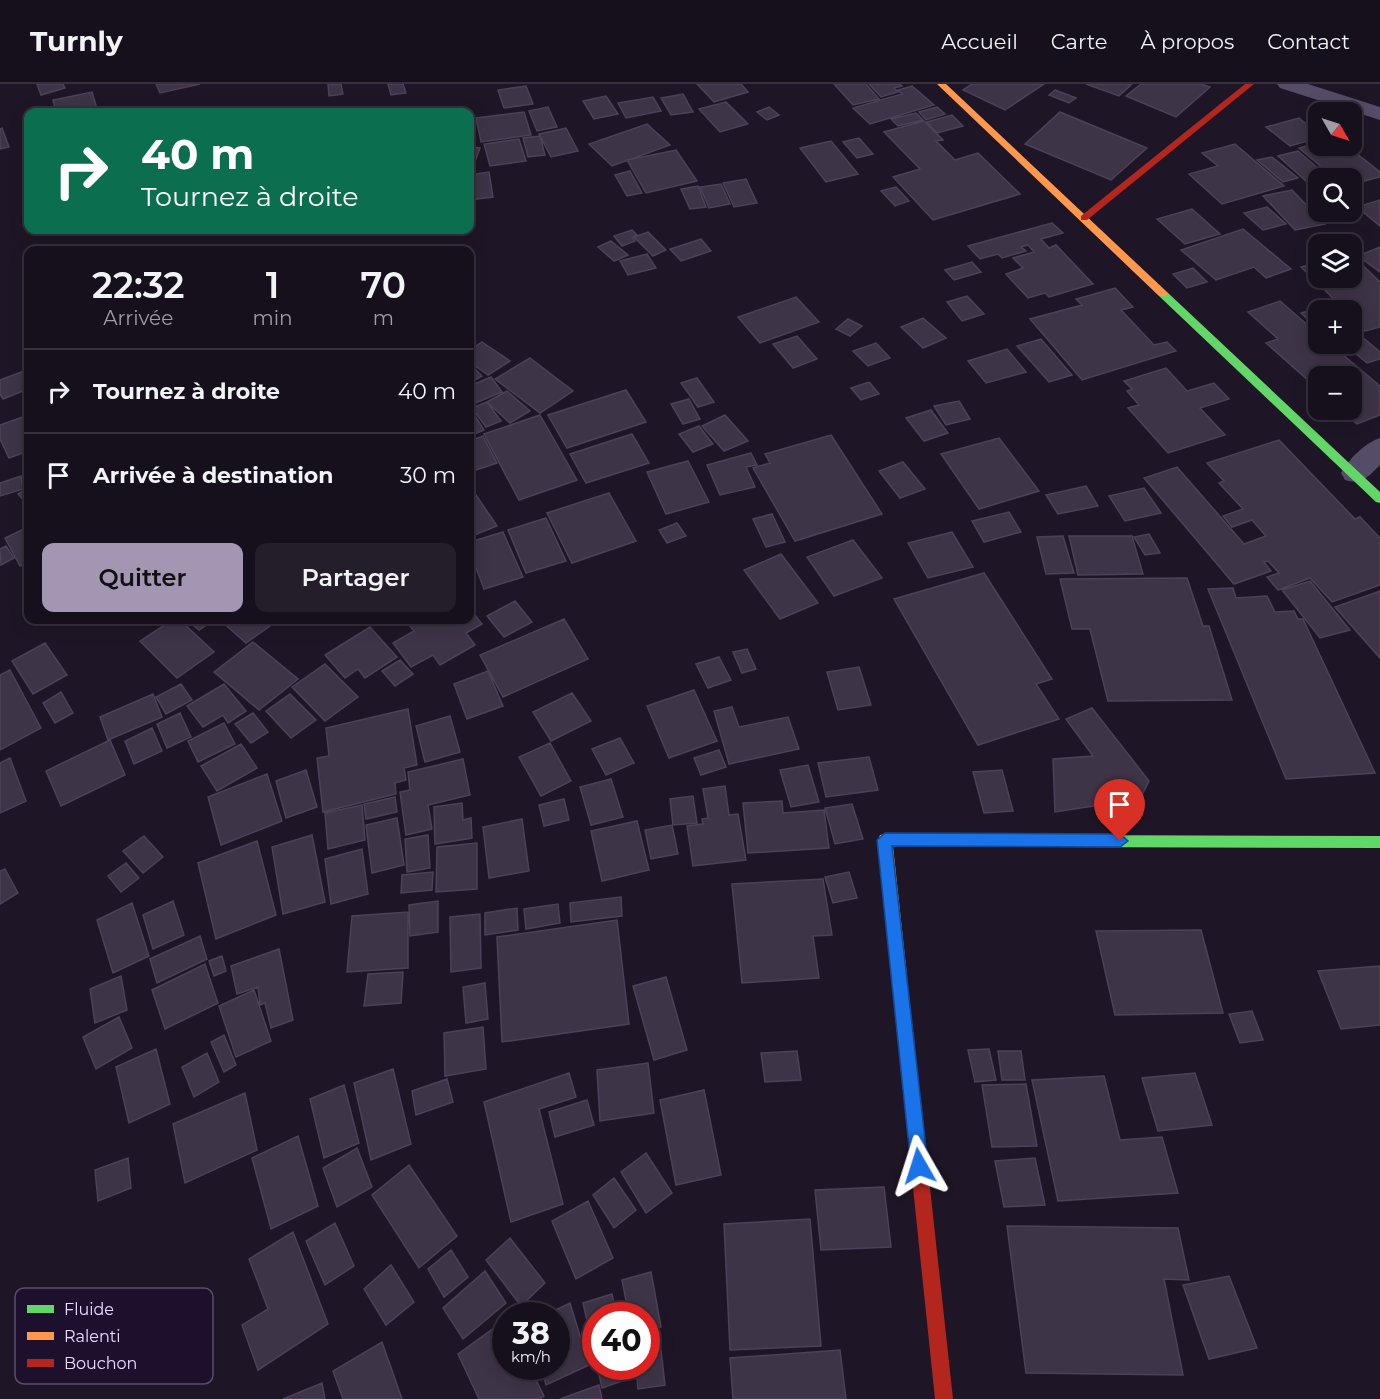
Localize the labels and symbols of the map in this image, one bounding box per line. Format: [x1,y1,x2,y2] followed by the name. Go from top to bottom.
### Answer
[1308,102,1362,156] north arrow
[1094,779,1145,841] pin
[887,1134,951,1198] position arrow
[15,1288,213,1384] legend
[64,1300,114,1319] text: Fluide
[582,1302,660,1380] speed limit sign: 40
[64,1327,121,1346] text: Ralenti
[64,1354,137,1373] text: Bouchon

